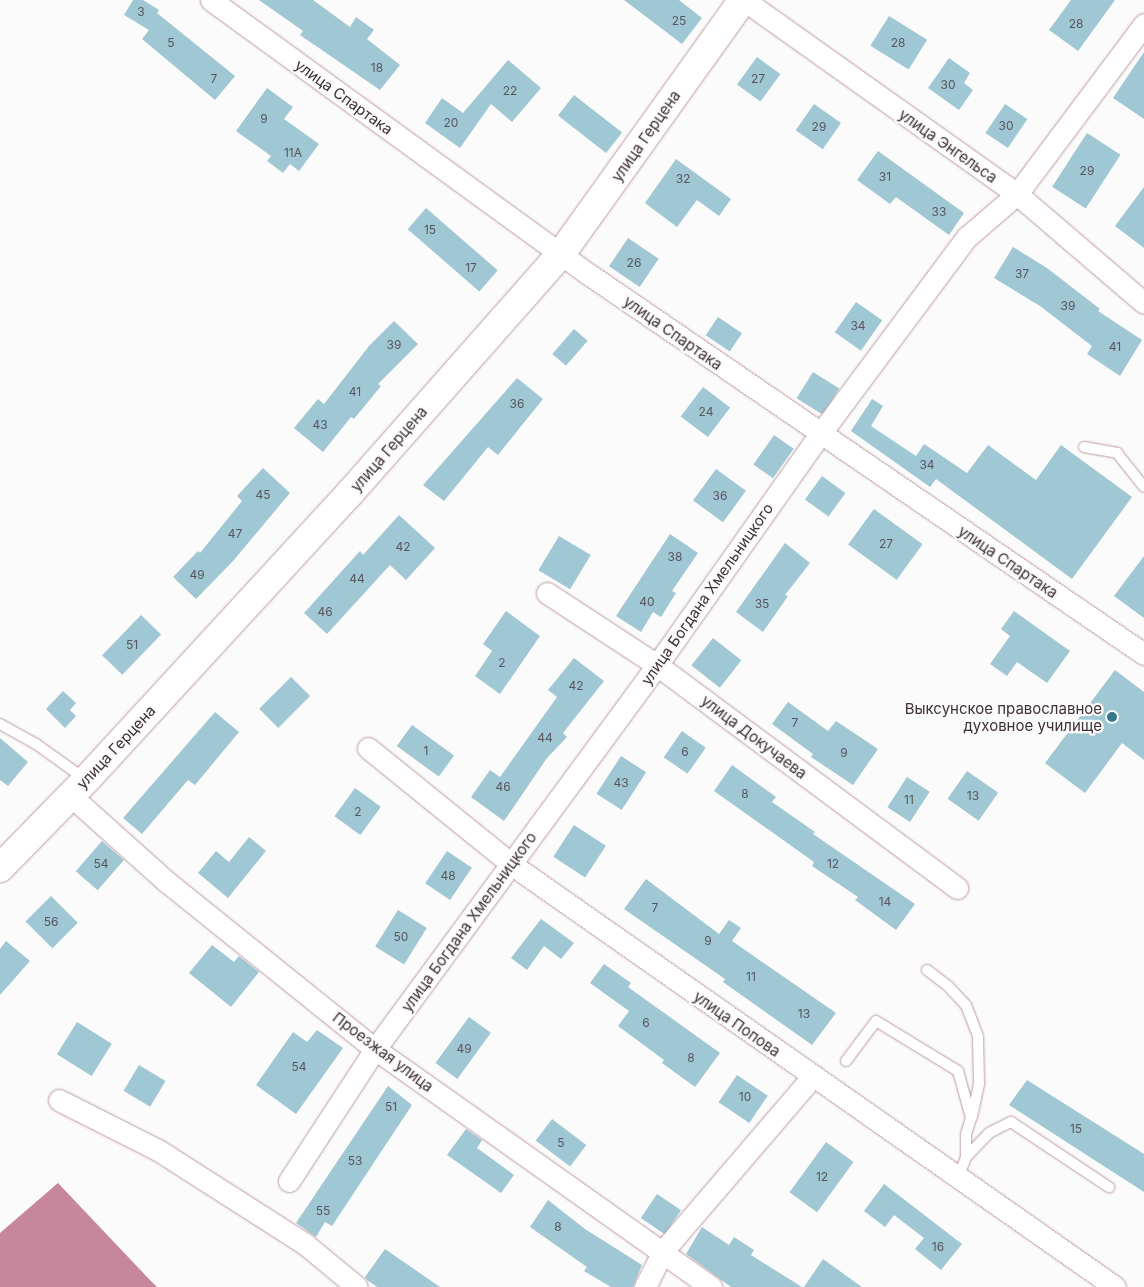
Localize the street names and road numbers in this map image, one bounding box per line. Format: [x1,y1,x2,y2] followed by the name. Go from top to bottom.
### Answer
[292,56,396,138] street label: улица Спартака
[608,87,684,185] street label: улица Герцена
[895,105,1001,187] street label: улица Энгельса
[620,292,726,374] street label: улица Спартака
[347,403,431,495] street label: улица Герцена
[637,500,777,688] street label: улица Богдана Хмельницкого
[955,522,1061,602] street label: улица Спартака
[698,691,810,783] street label: улица Докучаева
[73,702,159,792] street label: улица Герцена
[398,829,540,1015] street label: улица Богдана Хмельницкого
[690,987,784,1061] street label: улица Попова
[329,1008,437,1096] street label: Проезжая улица

